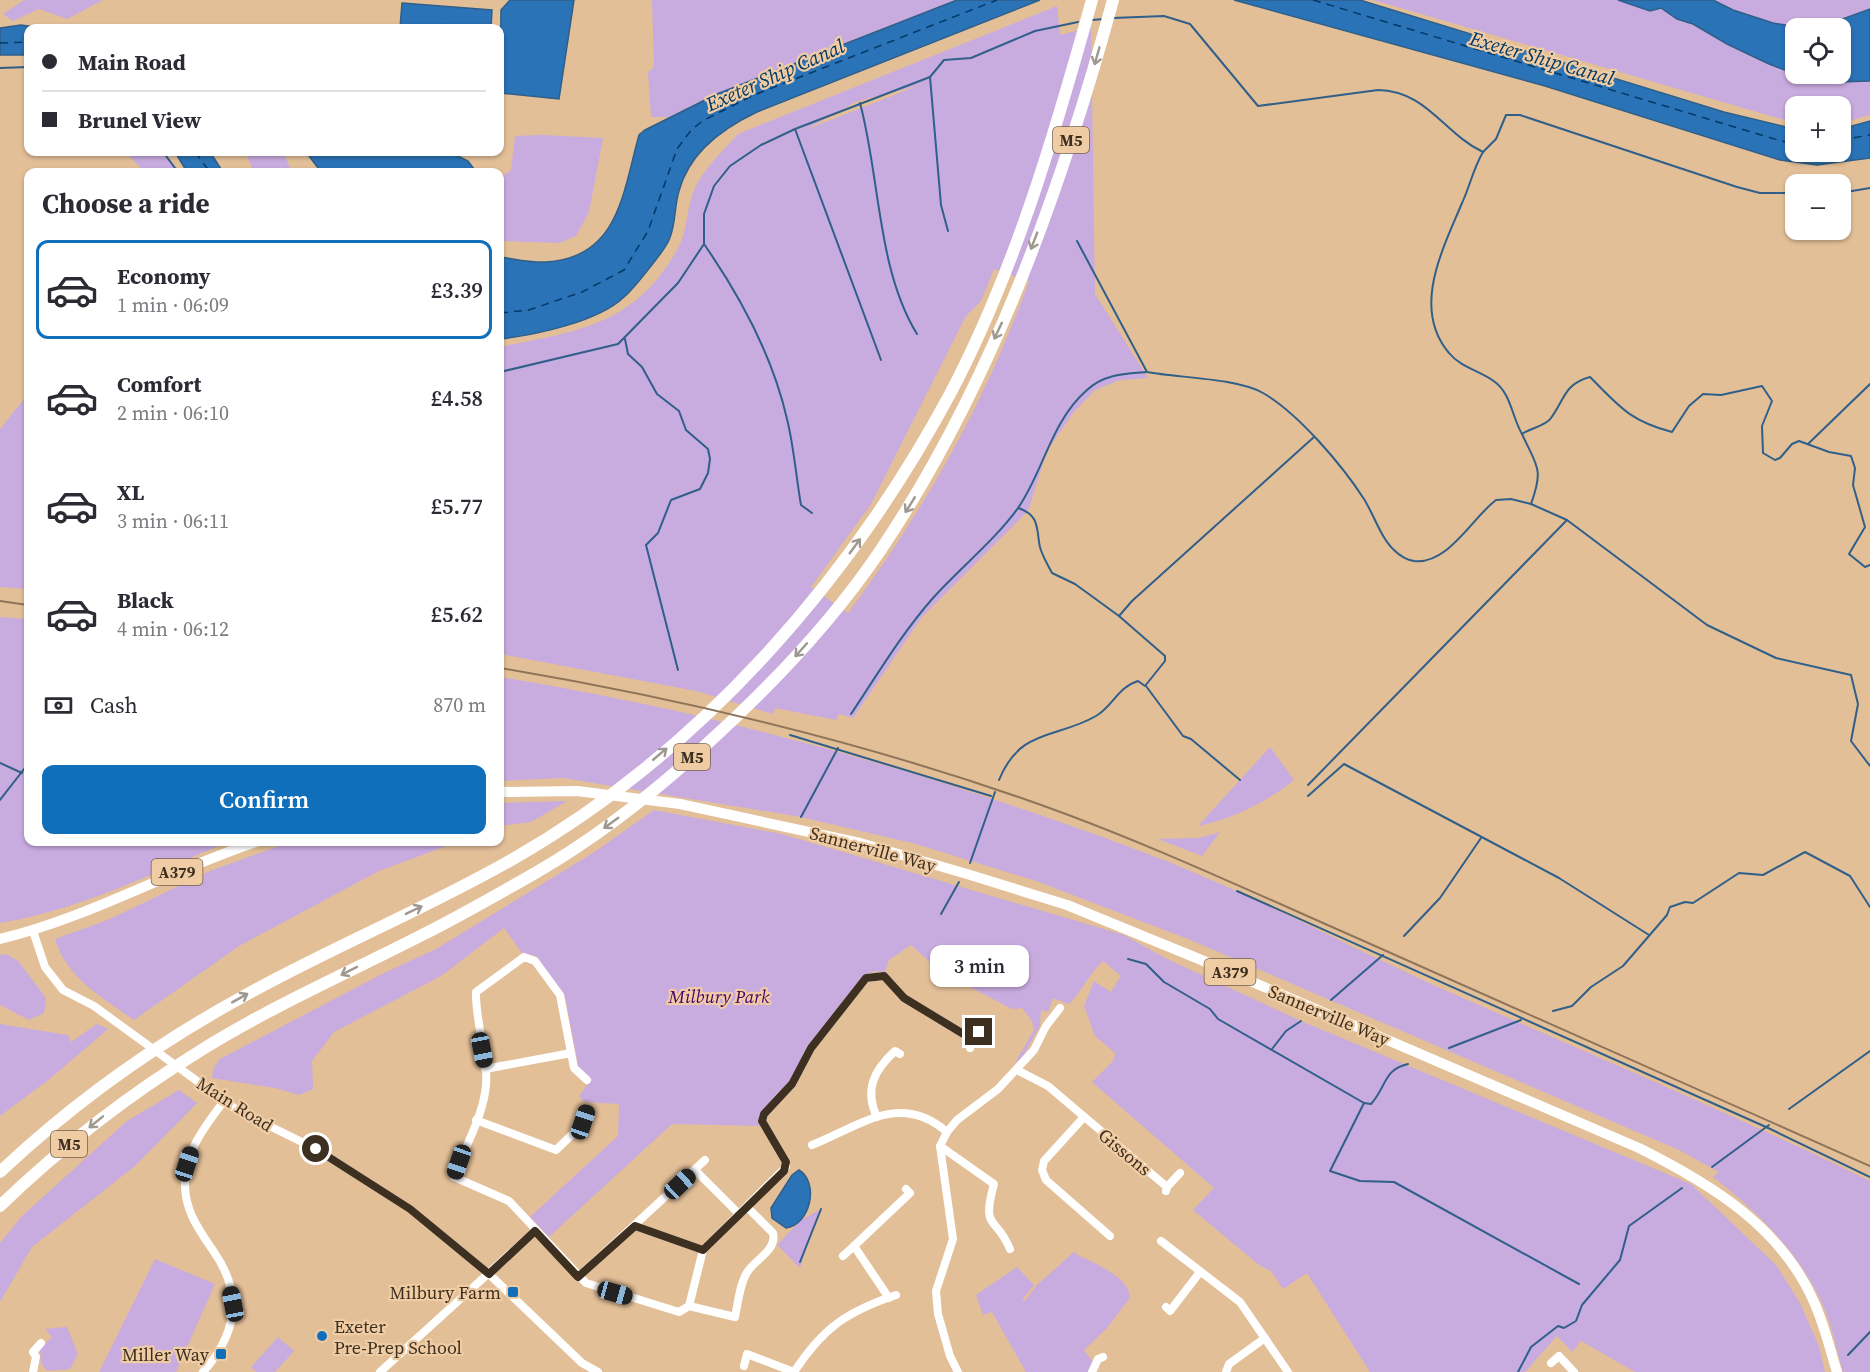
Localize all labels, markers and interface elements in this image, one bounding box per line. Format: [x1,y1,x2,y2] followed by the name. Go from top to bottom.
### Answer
[1785,18,1851,240] map controls
[1785,18,1851,84] button: locate
[1466,24,1618,92] water label: Exeter Ship Canal
[700,32,849,118] water label: Exeter Ship Canal
[78,47,186,77] text: Main Road
[1091,47,1103,66] one-way arrow
[1785,96,1851,162] button: +
[78,105,201,135] text: Brunel View
[1053,127,1089,153] road number: M5
[1785,174,1851,240] button: −
[42,185,210,222] text: Choose a ride
[1028,231,1039,250] one-way arrow
[117,261,211,291] text: Economy
[45,263,99,317] icon: car
[431,275,483,305] text: £3.39
[117,291,229,319] text: 1 min · 06:09
[992,322,1004,340] one-way arrow
[117,369,201,399] text: Comfort
[45,371,99,425] icon: car
[431,383,483,413] text: £4.58
[117,399,229,427] text: 2 min · 06:10
[117,477,144,507] text: XL
[45,479,99,533] icon: car
[431,491,483,521] text: £5.77
[903,496,915,513] one-way arrow
[117,507,229,535] text: 3 min · 06:11
[848,538,861,554] one-way arrow
[117,585,174,615] text: Black
[45,587,99,641] icon: car
[431,599,483,629] text: £5.62
[117,615,229,643] text: 4 min · 06:12
[794,642,808,657] one-way arrow
[42,689,75,722] icon: cash
[90,690,138,720] text: Cash
[433,691,486,719] text: 870 m
[674,744,710,770] road number: M5
[652,748,668,761] one-way arrow
[42,765,486,834] button: Confirm
[603,817,619,829] one-way arrow
[807,820,939,878] street label: Sannerville Way
[152,859,202,885] road number: A379
[405,904,423,916] one-way arrow
[930,945,1028,987] callout: 3 min
[954,952,1005,980] text: 3 min
[1204,959,1256,985] road number: A379
[341,965,359,977] one-way arrow
[1265,978,1394,1052] street label: Sannerville Way
[668,984,770,1009] park label: Milbury Park
[231,992,248,1004] one-way arrow
[965,1018,992,1045] route end
[470,1031,494,1069] car
[192,1071,278,1137] street label: Main Road
[569,1102,597,1142] car
[88,1116,104,1129] one-way arrow
[1093,1123,1157,1182] street label: Gissons
[51,1131,87,1157] road number: M5
[302,1135,329,1162] route start
[445,1142,473,1182] car
[173,1144,201,1184] car
[661,1165,699,1203] car
[595,1279,635,1307] car
[390,1280,501,1305] place label: Milbury Farm
[221,1285,245,1323] car
[506,1285,520,1299] marker: Milbury Farm
[334,1314,462,1360] place label: Exeter Pre-Prep School
[315,1329,329,1343] marker: Exeter Pre-Prep School
[122,1342,210,1367] place label: Miller Way
[214,1347,228,1361] marker: Miller Way

